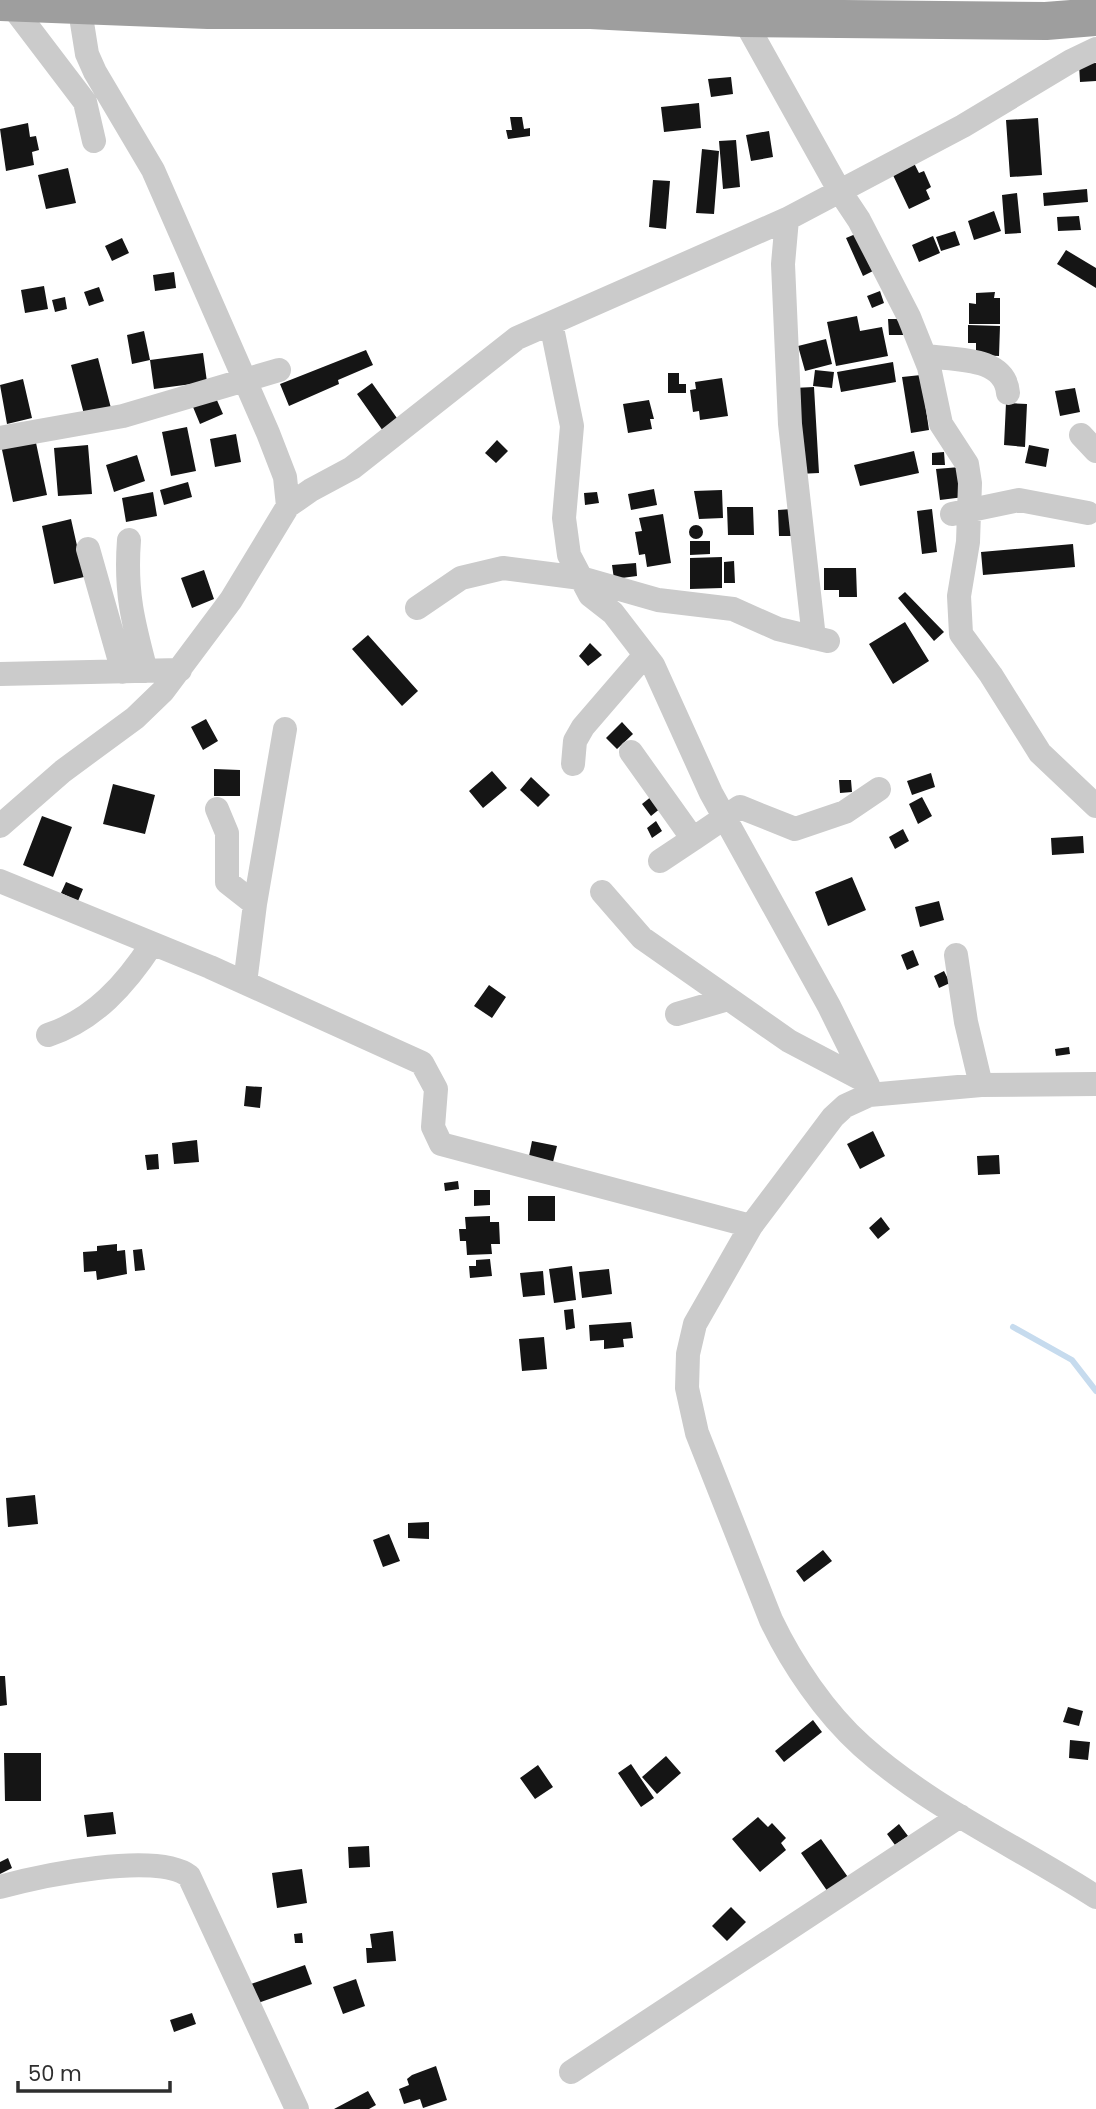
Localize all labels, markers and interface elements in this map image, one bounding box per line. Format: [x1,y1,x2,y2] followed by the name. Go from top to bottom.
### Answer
[18,2050,170,2094] scale bar
[28,2059,82,2088] text: 50 m

